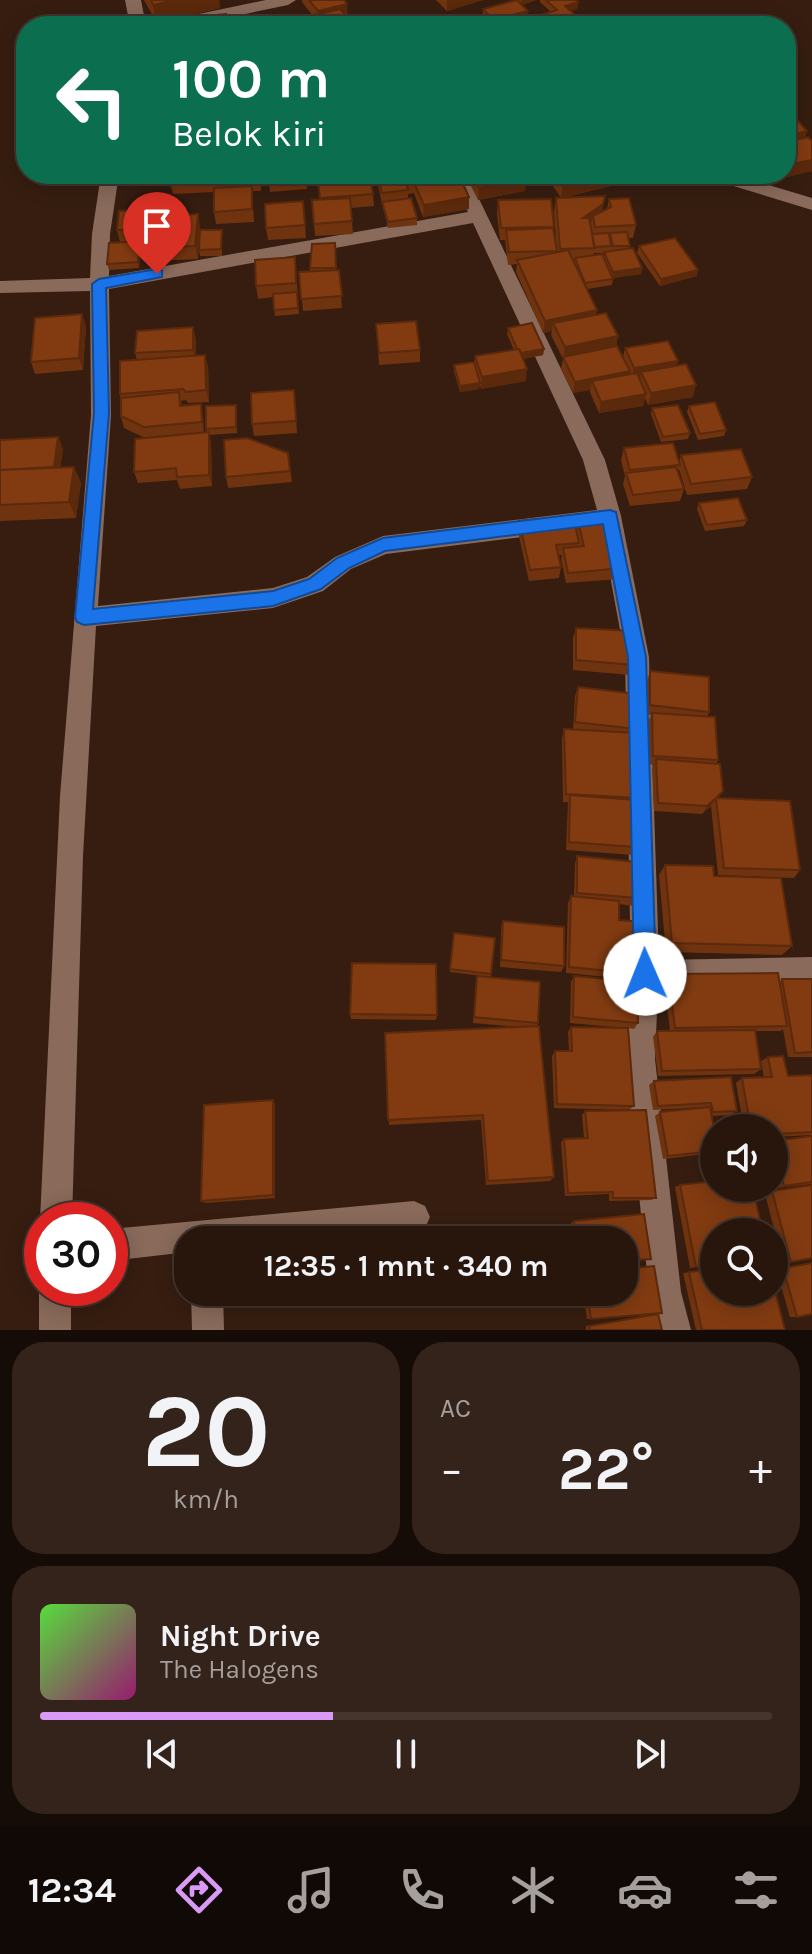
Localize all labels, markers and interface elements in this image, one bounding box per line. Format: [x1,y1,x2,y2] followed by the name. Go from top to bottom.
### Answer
[172,46,330,111] text: 100 m
[40,48,144,152] icon: left
[172,113,326,155] text: Belok kiri
[123,192,191,274] pin
[135,204,179,248] icon: arrive
[603,932,687,1016] position arrow
[700,1114,788,1306] map controls
[700,1114,788,1202] button: sound
[24,1202,128,1306] speed limit sign: 30
[700,1218,788,1306] button: search
[263,1248,549,1284] text: 12:35 · 1 mnt · 340 m
[142,1371,270,1492] text: 20
[440,1393,471,1424] text: AC
[558,1434,654,1504] text: 22°
[440,1444,463,1495] text: −
[749,1444,772,1495] text: +
[173,1484,239,1515] text: km/h
[160,1618,321,1654] text: Night Drive
[160,1654,319,1685] text: The Halogens
[140,1732,184,1776] icon: previous
[384,1732,428,1776] icon: pause
[628,1732,672,1776] icon: next
[171,1862,227,1918] icon: directions
[283,1862,339,1918] icon: music
[394,1862,450,1918] icon: phone
[505,1862,561,1918] icon: climate
[617,1862,673,1918] icon: car
[728,1862,784,1918] icon: filters
[28,1869,116,1911] text: 12:34

